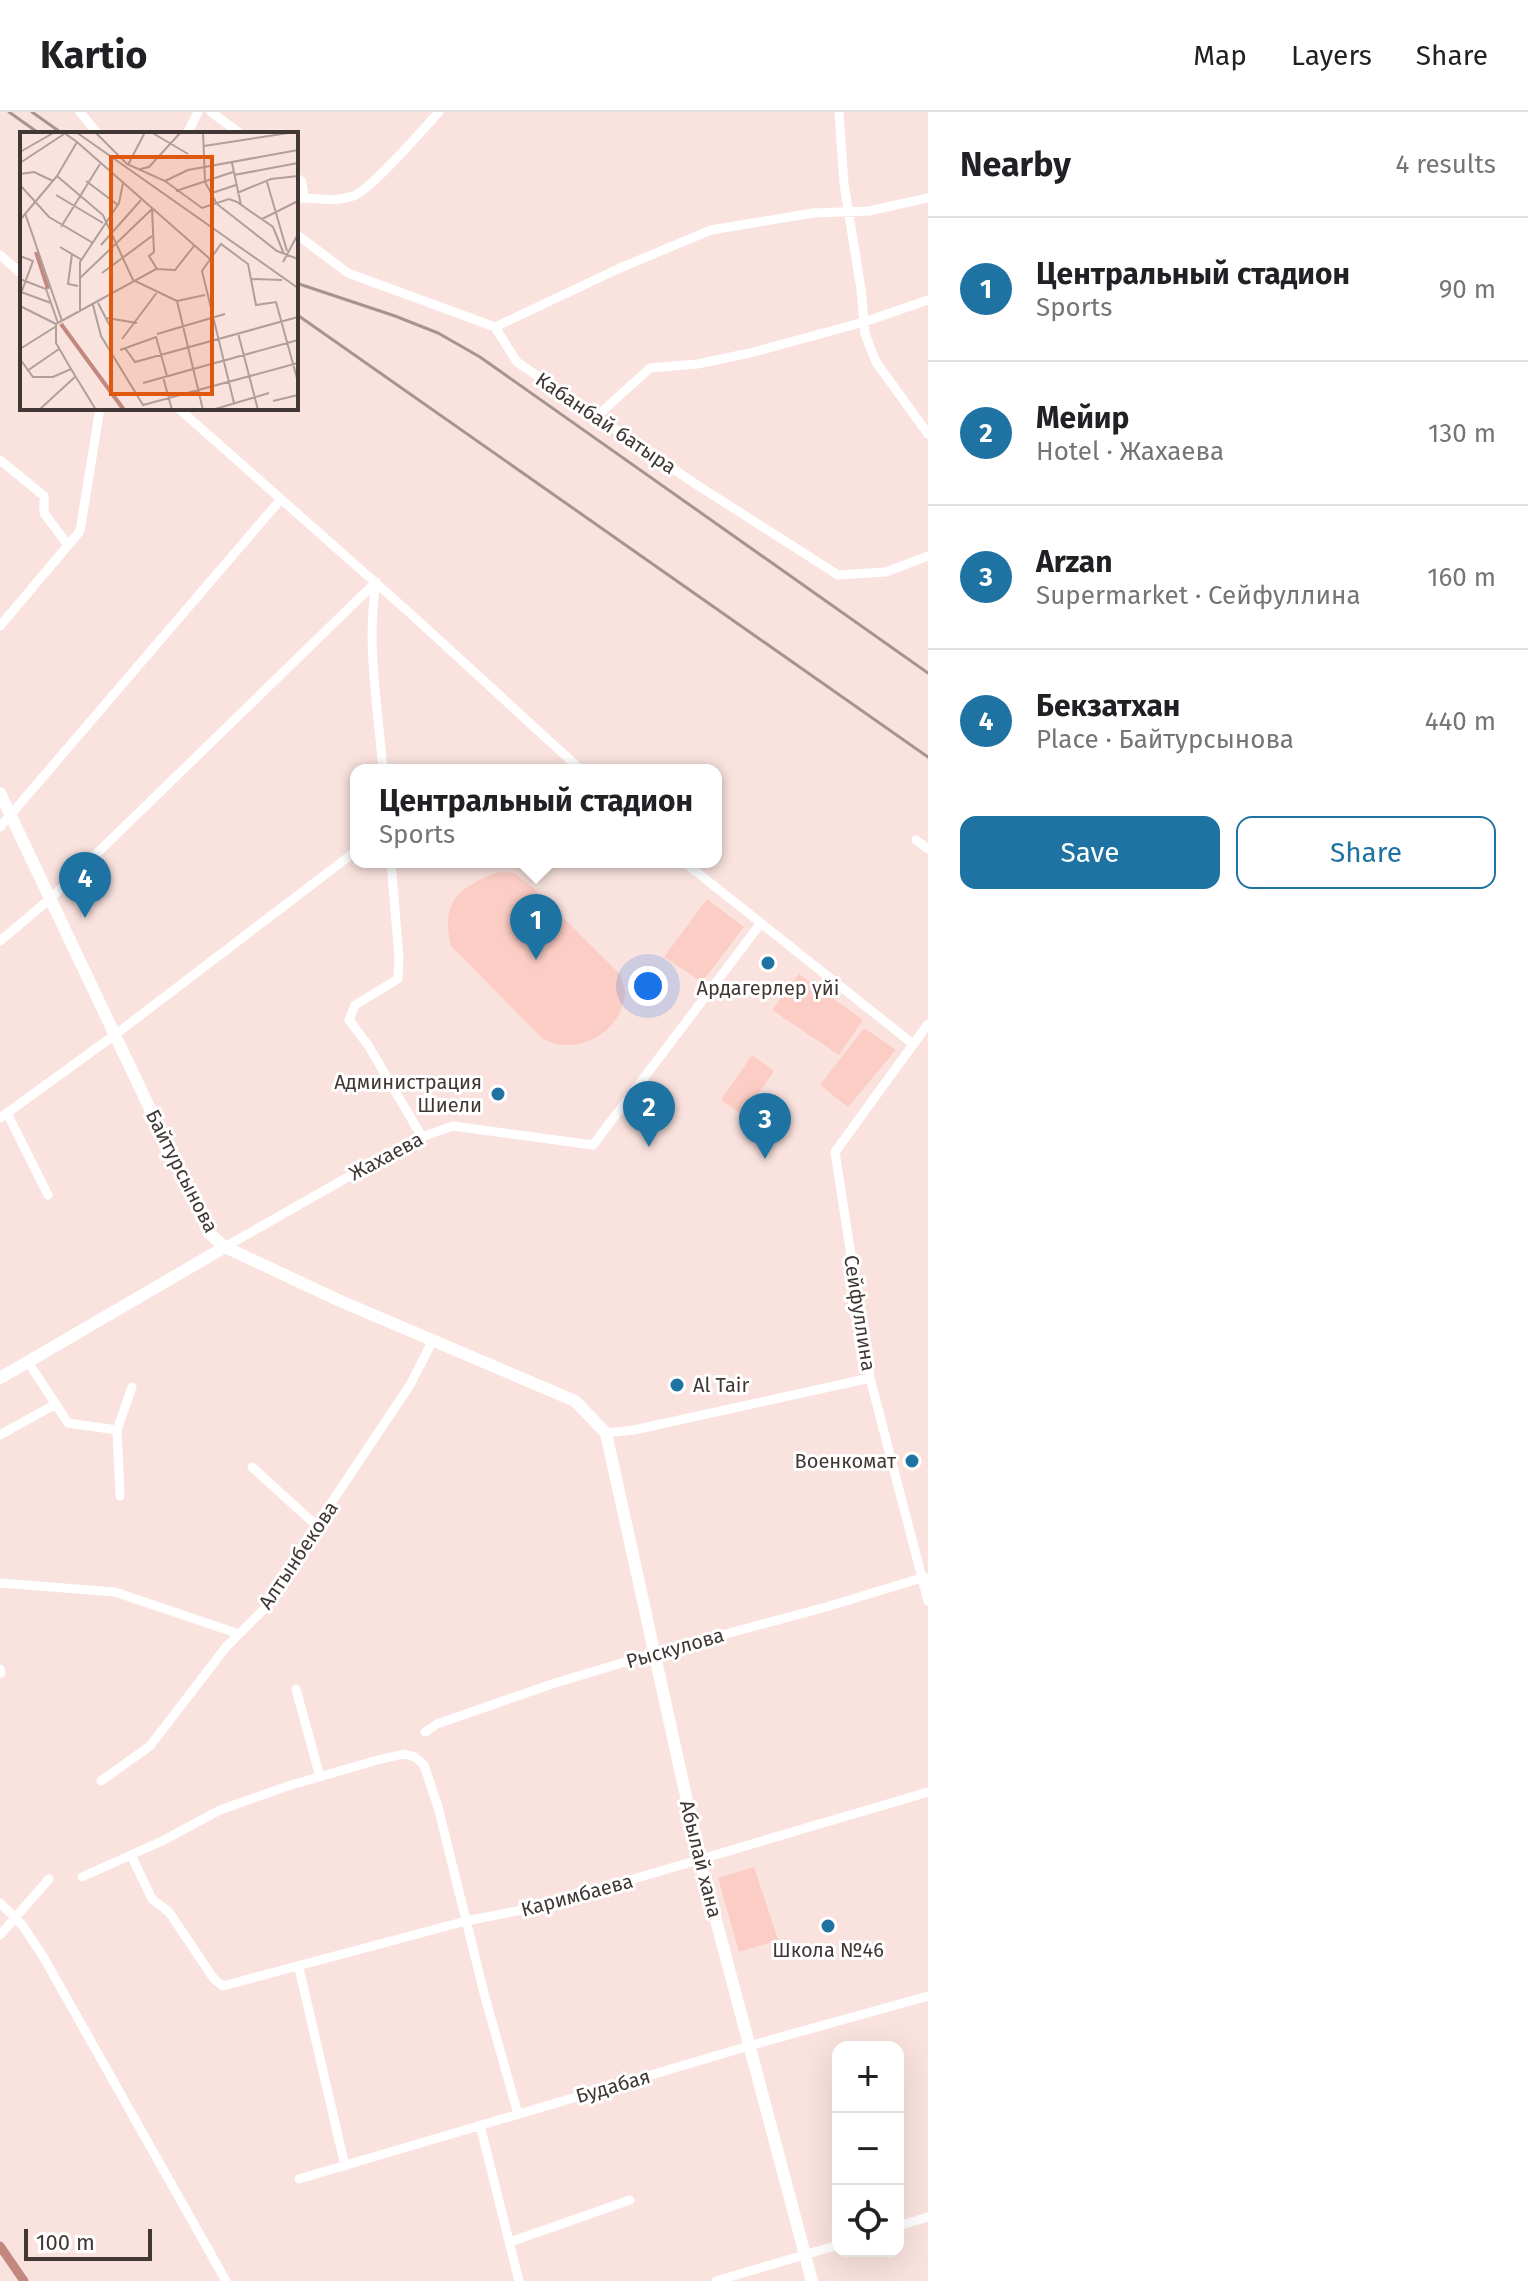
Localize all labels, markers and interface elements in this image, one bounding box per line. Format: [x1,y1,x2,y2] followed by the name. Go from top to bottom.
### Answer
[40,32,147,78] text: Kartio
[1193,39,1247,72] text: Map
[1291,39,1372,72] text: Layers
[1416,39,1488,72] text: Share
[20,132,298,410] inset map
[960,144,1071,185] text: Nearby
[1395,149,1496,180] text: 4 results
[1036,256,1350,292] text: Центральный стадион
[980,274,992,305] text: 1
[1439,274,1496,305] text: 90 m
[1036,292,1112,323] text: Sports
[531,367,681,479] street label: Кабанбай батыра
[1036,400,1130,436] text: Мейир
[979,418,993,449] text: 2
[1428,418,1496,449] text: 130 m
[1036,436,1224,467] text: Hotel · Жахаева
[1036,544,1113,580] text: Arzan
[979,562,993,593] text: 3
[1427,562,1496,593] text: 160 m
[1036,580,1361,611] text: Supermarket · Сейфуллина
[1036,688,1180,724] text: Бекзатхан
[979,706,993,737] text: 4
[1425,706,1496,737] text: 440 m
[1036,724,1294,755] text: Place · Байтурсынова
[350,764,722,868] popup
[379,783,693,819] text: Центральный стадион
[960,816,1220,889] button: Save
[1236,816,1496,889] button: Share
[379,819,455,850] text: Sports
[59,852,111,918] pin: 4
[510,894,562,960] pin: 1
[759,954,777,972] marker: Ардагерлер үйі
[628,966,668,1006] your location
[697,976,839,1000] place label: Ардагерлер үйі
[334,1070,482,1117] place label: Администрация Шиели
[623,1081,675,1147] pin: 2
[489,1085,507,1103] marker: Администрация Шиели
[739,1093,791,1159] pin: 3
[141,1105,223,1237] street label: Байтурсынова
[345,1127,427,1185] street label: Жахаева
[839,1253,881,1373] street label: Сейфуллина
[693,1373,749,1397] place label: Al Tair
[668,1376,686,1394] marker: Al Tair
[795,1449,897,1473] place label: Военкомат
[903,1452,921,1470] marker: Военкомат
[253,1497,343,1613] street label: Алтынбекова
[623,1623,727,1673] street label: Рыскулова
[675,1798,727,1920] street label: Абылай хана
[518,1869,636,1921] street label: Каримбаева
[819,1917,837,1935] marker: Школа №46
[772,1938,884,1962] place label: Школа №46
[832,2041,904,2257] map controls
[832,2041,904,2113] button: +
[573,2064,653,2108] street label: Будабая
[832,2113,904,2185] button: −
[832,2185,904,2257] button: locate
[24,2225,152,2261] scale bar
[36,2229,95,2256] text: 100 m

